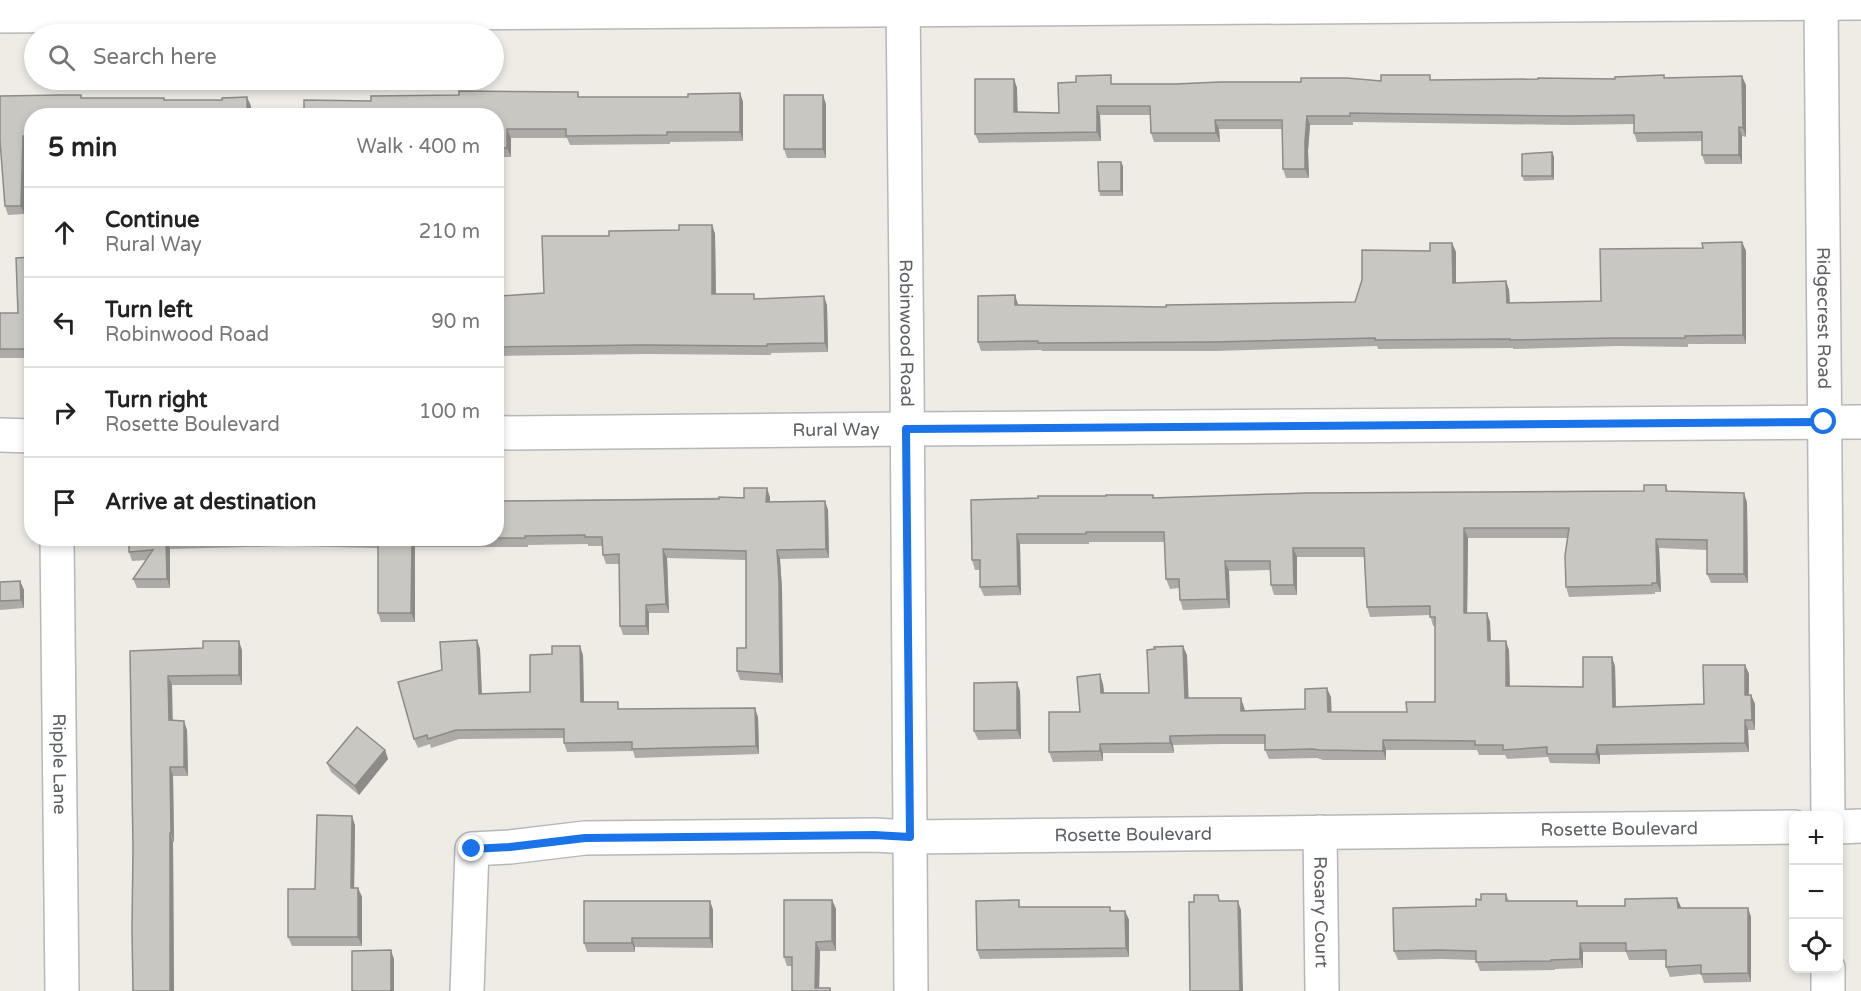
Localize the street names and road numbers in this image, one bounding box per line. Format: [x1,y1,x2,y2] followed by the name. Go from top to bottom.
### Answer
[1812,247,1835,389] street label: Ridgecrest Road
[895,259,918,407] street label: Robinwood Road
[792,418,880,441] street label: Rural Way
[48,713,71,815] street label: Ripple Lane
[1540,817,1698,841] street label: Rosette Boulevard
[1054,823,1212,846] street label: Rosette Boulevard
[1309,856,1333,968] street label: Rosary Court

